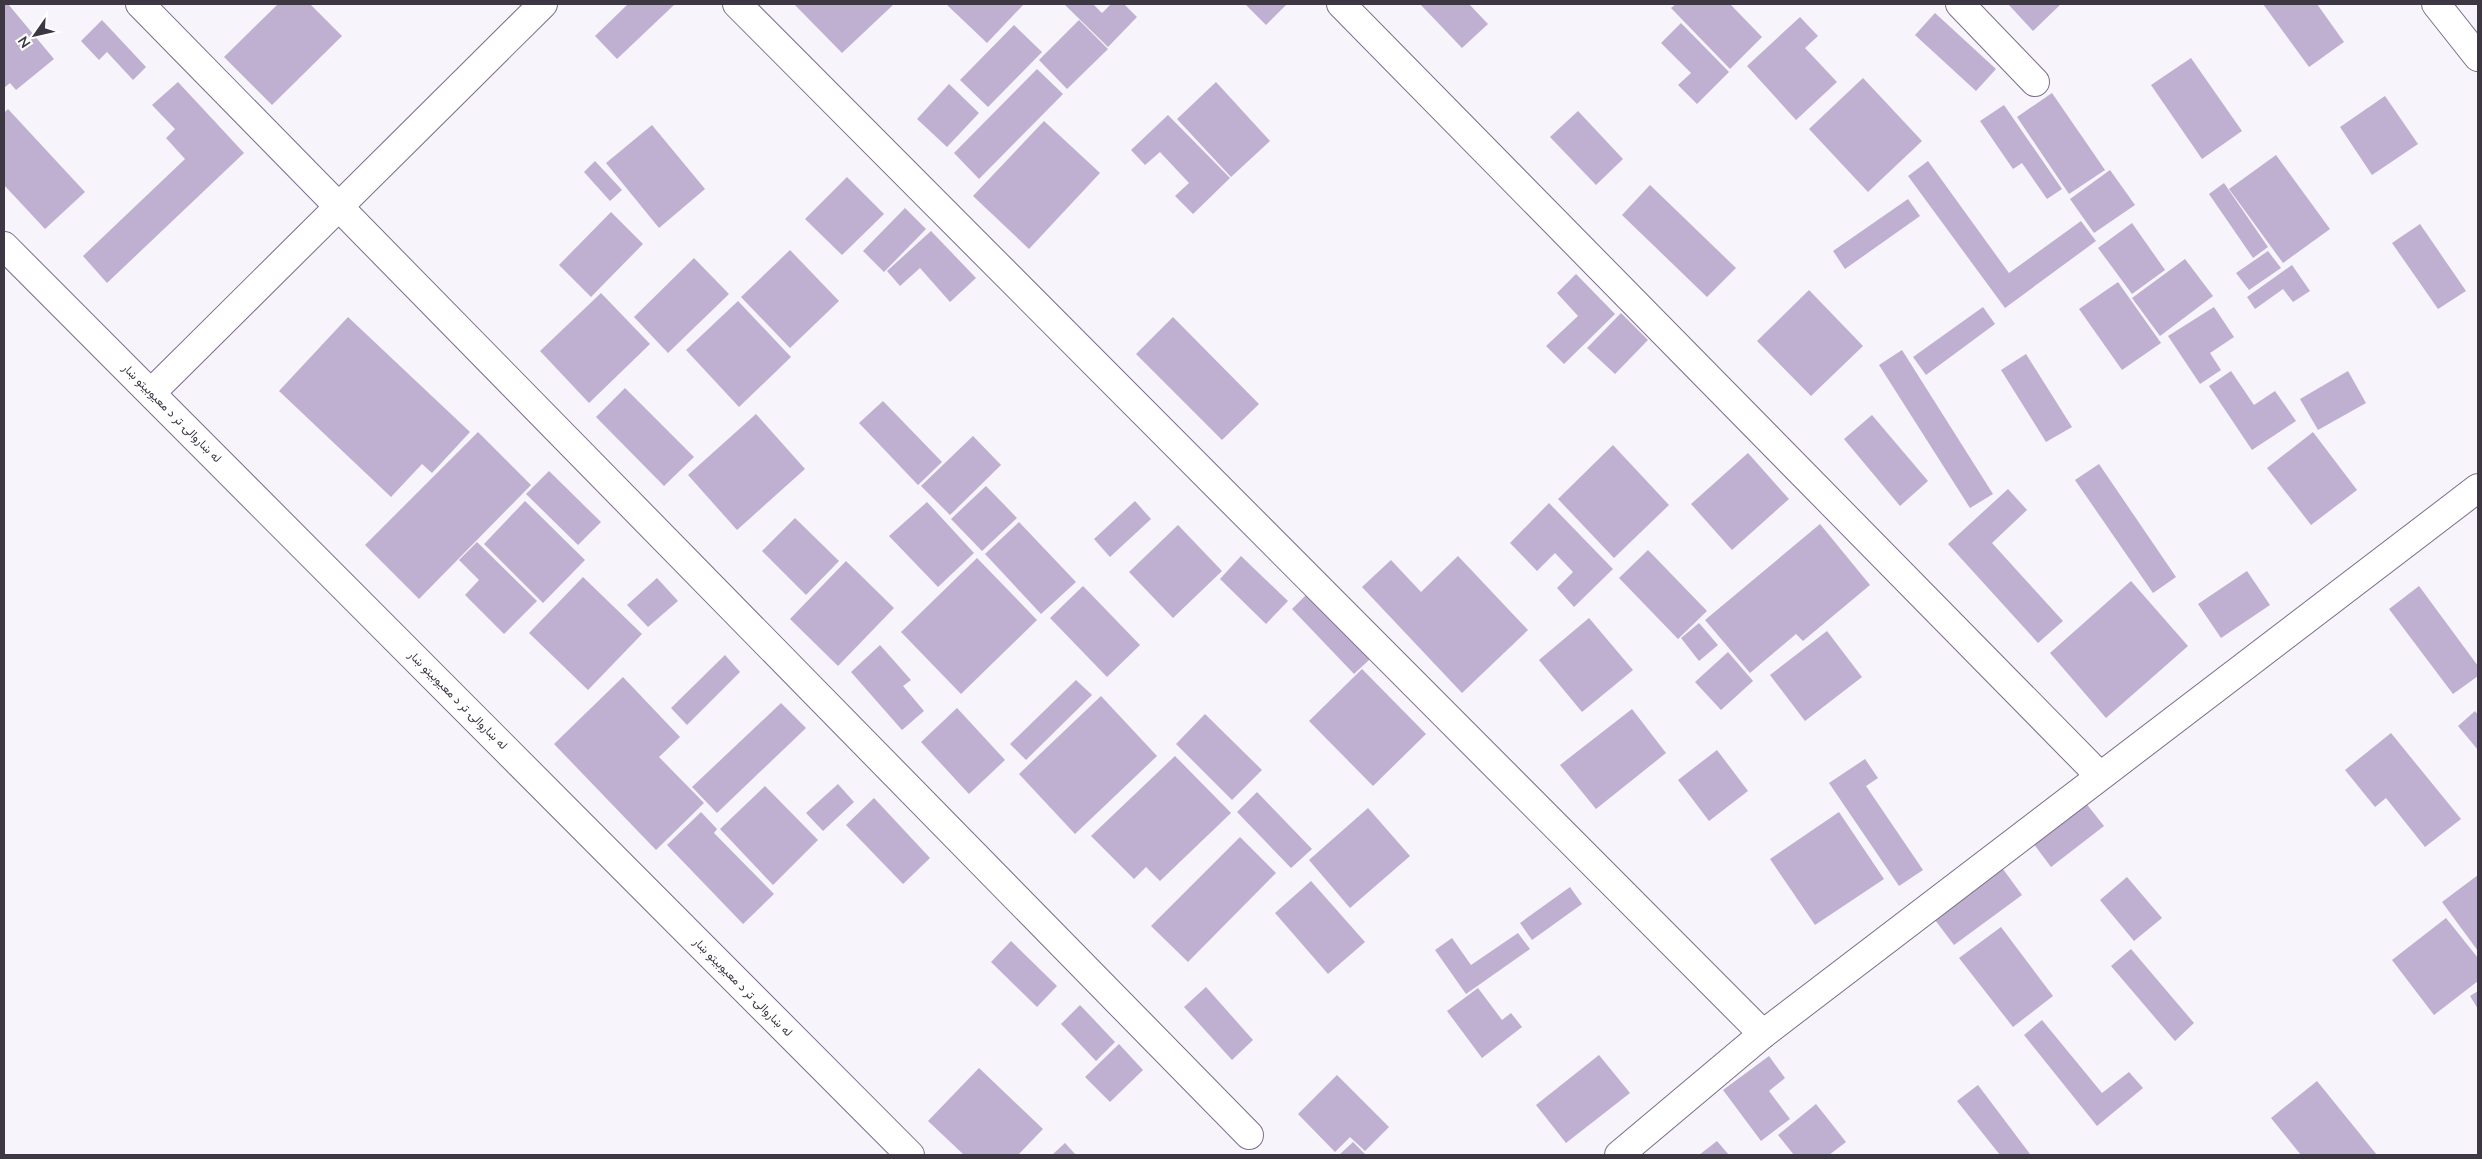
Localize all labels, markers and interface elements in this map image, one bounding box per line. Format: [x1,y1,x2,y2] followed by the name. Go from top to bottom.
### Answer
[10,10,60,60] north arrow
[14,33,35,52] text: N
[118,359,225,466] street label: له ښاروالۍ تر د معیوبیتو ښار
[404,646,511,753] street label: له ښاروالۍ تر د معیوبیتو ښار
[689,933,796,1040] street label: له ښاروالۍ تر د معیوبیتو ښار

